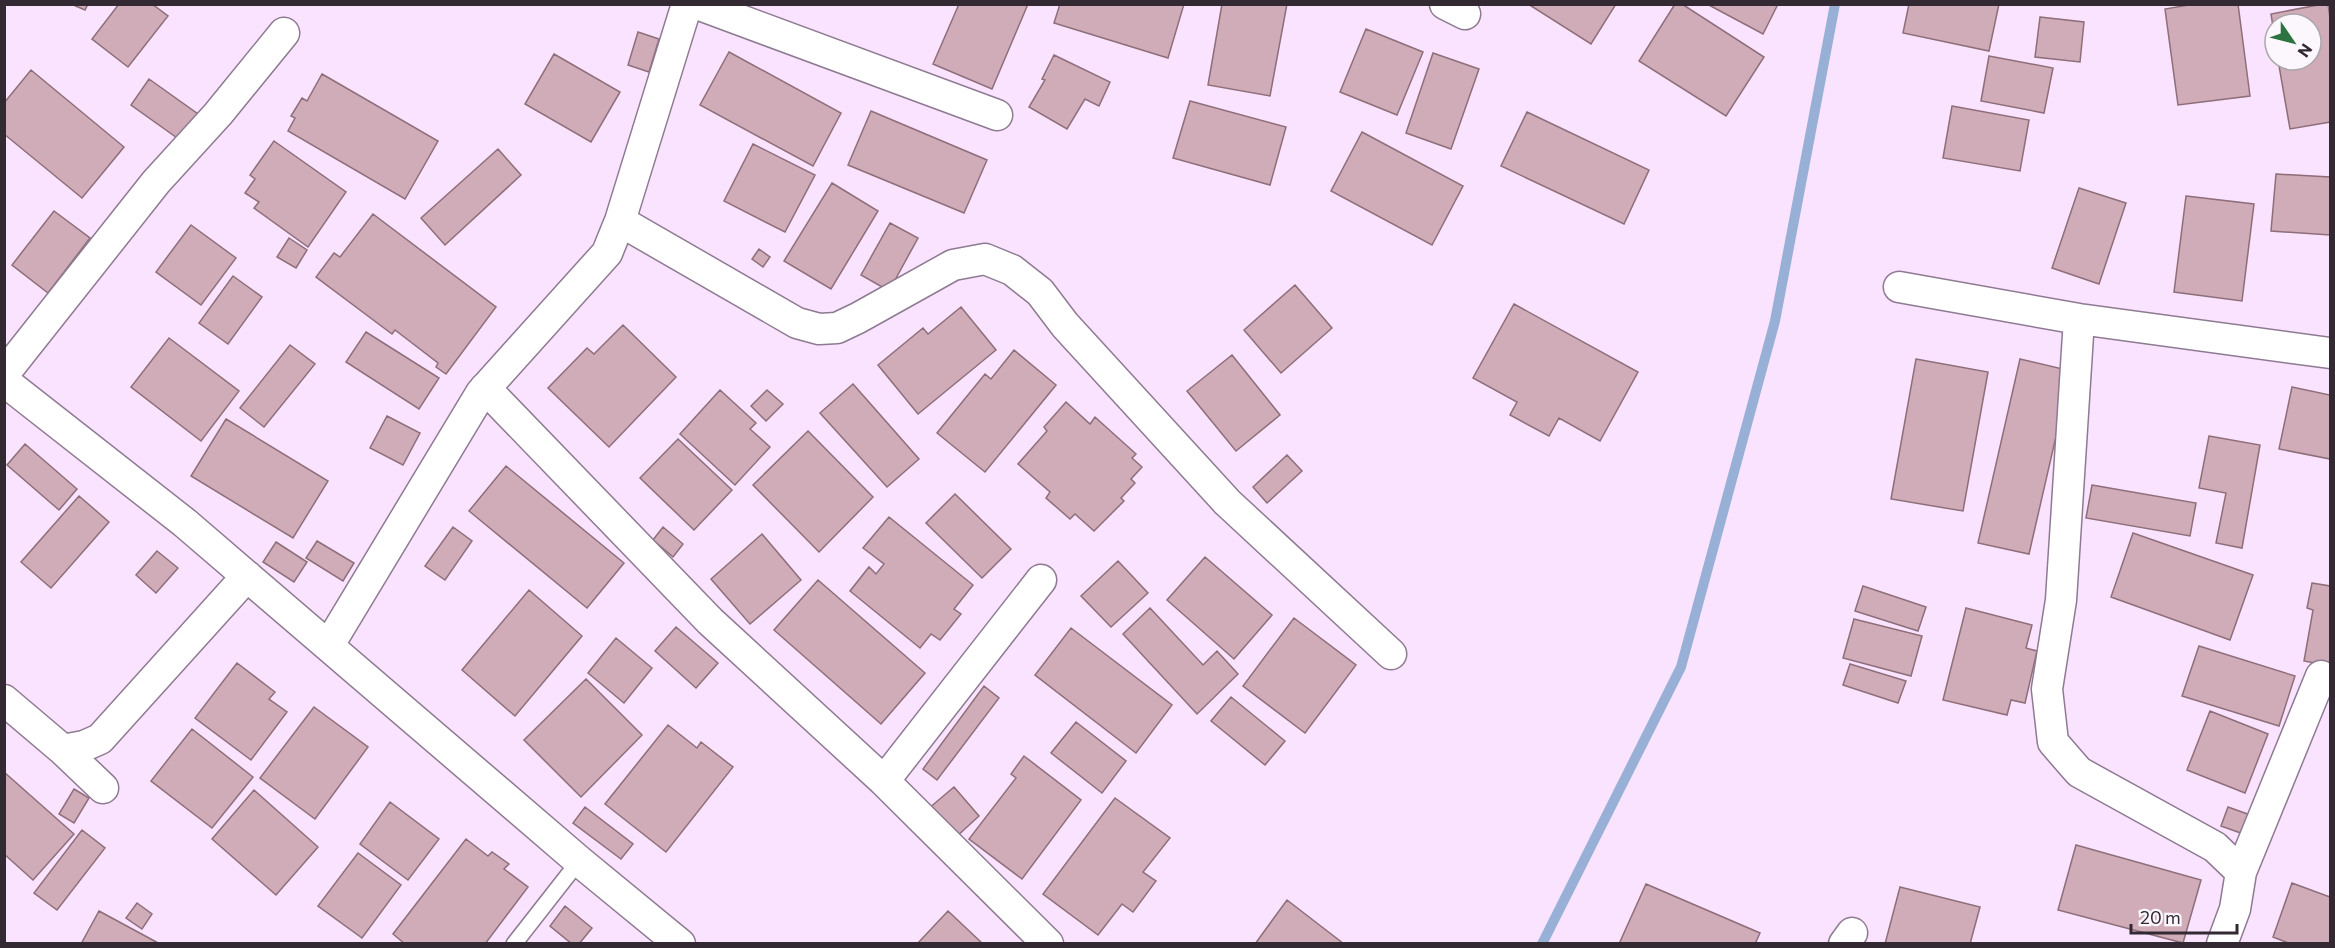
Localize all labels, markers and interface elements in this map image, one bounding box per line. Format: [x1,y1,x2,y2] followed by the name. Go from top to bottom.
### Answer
[2263,12,2323,72] north arrow
[2294,41,2317,61] text: N
[2131,897,2238,935] scale bar
[2140,906,2181,928] text: 20 m

